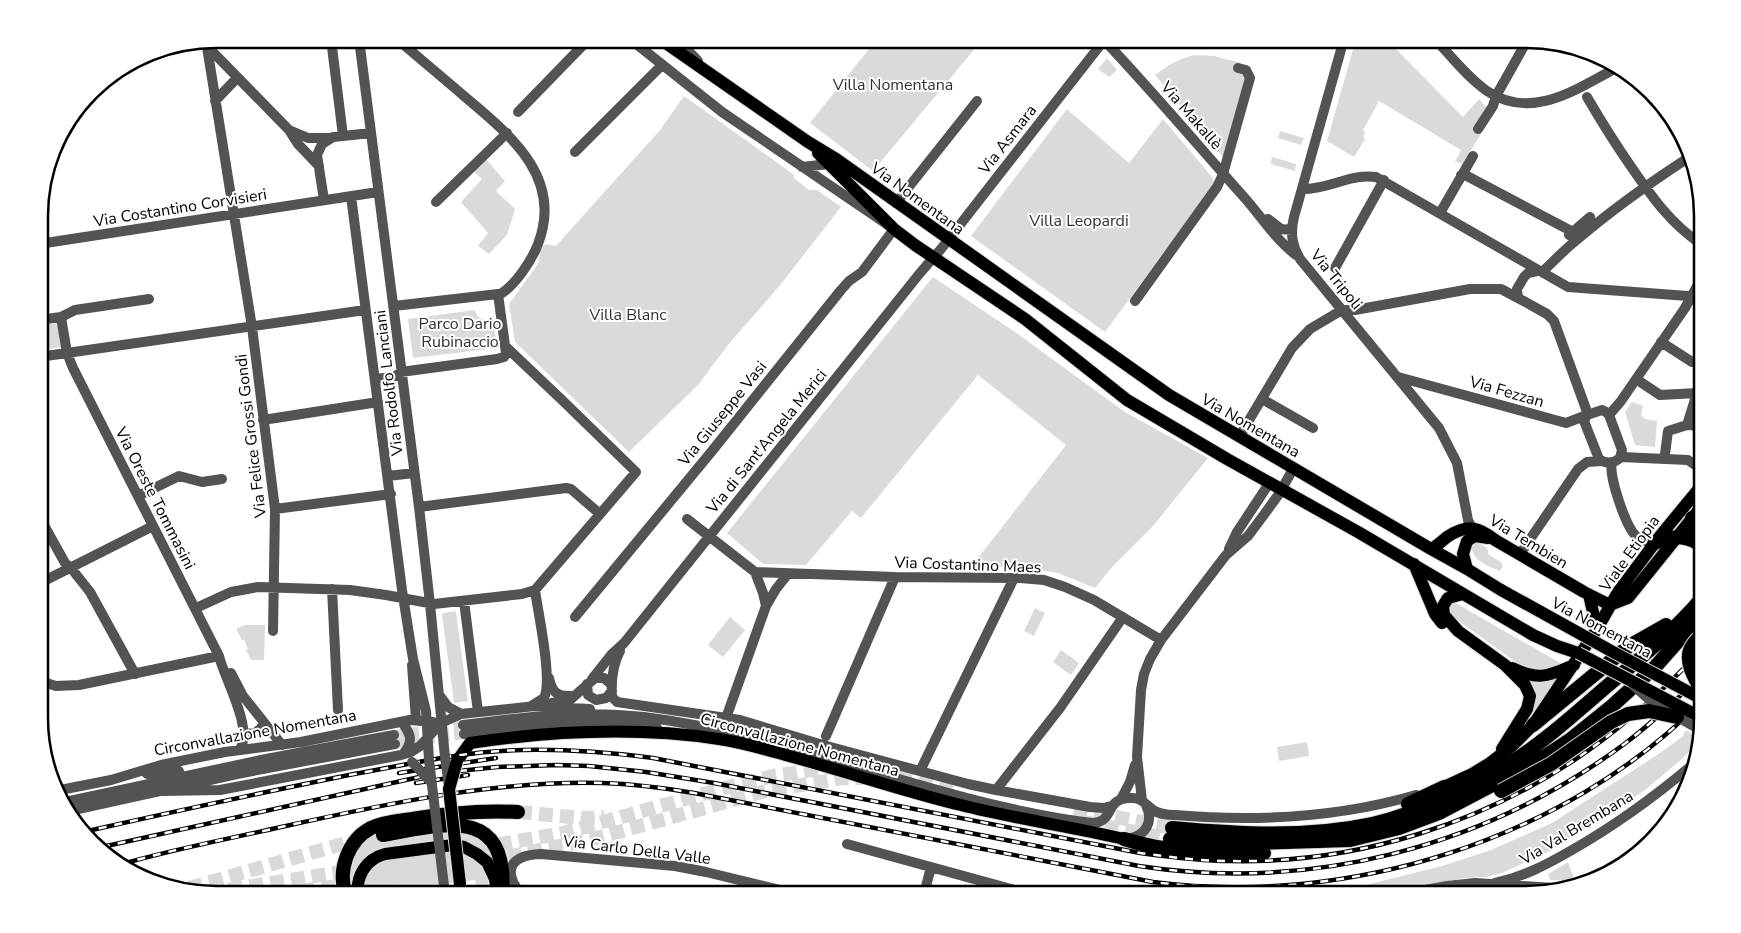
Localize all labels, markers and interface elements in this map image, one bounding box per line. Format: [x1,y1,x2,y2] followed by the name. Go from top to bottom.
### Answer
[832,74,953,96] park label: Villa Nomentana
[1155,76,1227,154] street label: Via Makallè
[973,100,1042,180] street label: Via Asmara
[865,157,969,240] street label: Via Nomentana
[91,183,268,233] street label: Via Costantino Corvisieri
[1028,210,1129,232] park label: Villa Leopardi
[1304,244,1367,314] street label: Via Tripoli
[588,304,667,326] park label: Villa Blanc
[369,309,409,458] street label: Via Rodolfo Lanciani
[419,313,501,353] park label: Parco Dario Rubinaccio
[230,353,272,520] street label: Via Felice Grossi Gondi
[673,357,772,472] street label: Via Giuseppe Vasi
[701,365,832,519] street label: Via di Sant'Angela Merici
[1466,371,1547,413] street label: Via Fezzan
[1196,388,1304,463] street label: Via Nomentana
[109,423,201,573] street label: Via Oreste Tommasini
[1484,509,1572,574] street label: Via Tembien
[1594,511,1665,597] street label: Viale Etiopia
[893,551,1042,579] street label: Via Costantino Maes
[1546,592,1656,664] street label: Via Nomentana
[152,704,358,762] street label: Circonvallazione Nomentana
[698,708,902,782] street label: Circonvallazione Nomentana
[1515,785,1637,871] street label: Via Val Brembana
[561,830,712,870] street label: Via Carlo Della Valle

